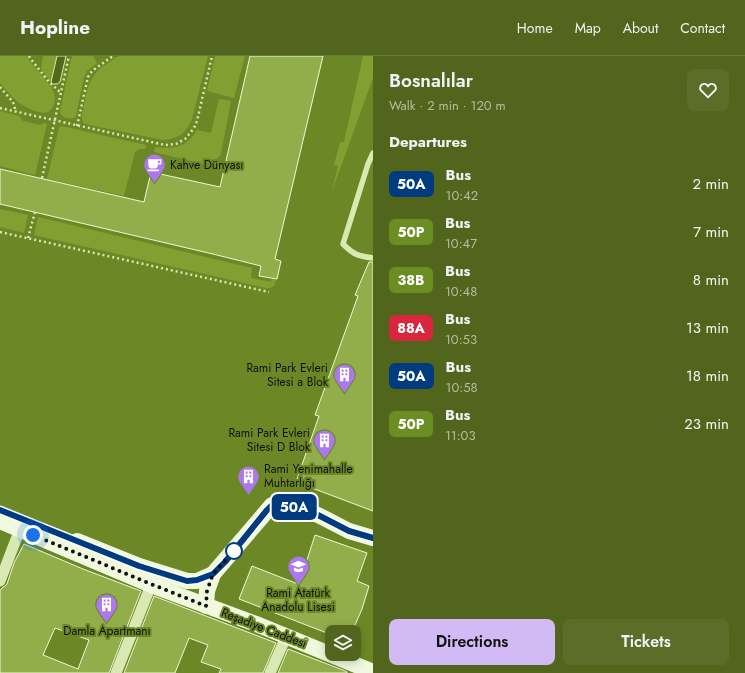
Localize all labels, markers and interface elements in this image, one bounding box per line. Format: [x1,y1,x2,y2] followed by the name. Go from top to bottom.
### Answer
[20,14,90,41] text: Hopline
[517,18,553,38] text: Home
[575,18,601,38] text: Map
[623,18,658,38] text: About
[680,18,725,38] text: Contact
[389,67,473,94] text: Bosnalılar
[687,69,729,111] button: heart
[389,96,506,115] text: Walk · 2 min · 120 m
[389,131,467,153] text: Departures
[142,152,168,185] cafe icon: Kahve Dünyası
[170,156,243,174] place label: Kahve Dünyası
[446,164,471,186] text: Bus
[692,173,729,195] text: 2 min
[397,174,426,194] text: 50A
[446,186,478,205] text: 10:42
[445,212,470,234] text: Bus
[693,221,729,243] text: 7 min
[397,222,425,242] text: 50P
[445,234,477,253] text: 10:47
[445,260,470,282] text: Bus
[693,269,729,291] text: 8 min
[398,270,424,290] text: 38B
[445,282,477,301] text: 10:48
[445,308,470,330] text: Bus
[686,317,729,339] text: 13 min
[397,318,425,338] text: 88A
[445,330,477,349] text: 10:53
[446,356,471,378] text: Bus
[246,359,329,391] place label: Rami Park Evleri Sitesi a Blok
[331,362,357,395] building icon: Rami Park Evleri Sitesi a Blok
[686,365,729,387] text: 18 min
[397,366,426,386] text: 50A
[446,378,478,397] text: 10:58
[445,404,470,426] text: Bus
[684,413,729,435] text: 23 min
[397,414,425,434] text: 50P
[228,424,311,456] place label: Rami Park Evleri Sitesi D Blok
[445,426,476,445] text: 11:03
[312,427,338,460] building icon: Rami Park Evleri Sitesi D Blok
[264,460,353,492] place label: Rami Yenimahalle Muhtarlığı
[236,463,262,496] building icon: Rami Yenimahalle Muhtarlığı
[271,494,317,520] line badge: 50A
[280,497,308,517] text: 50A
[23,525,43,545] your location
[225,542,243,560] unlabelled marker
[285,553,311,586] school or university icon: Rami Atatürk Anadolu Lisesi
[261,584,335,616] place label: Rami Atatürk Anadolu Lisesi
[94,591,120,624] building icon: Damla Apartmanı
[219,603,309,653] street label: Reşadiye Caddesi
[389,619,555,665] button: Directions
[563,619,729,665] button: Tickets
[63,622,151,640] place label: Damla Apartmanı
[325,625,361,661] map controls
[325,625,361,661] button: layers

